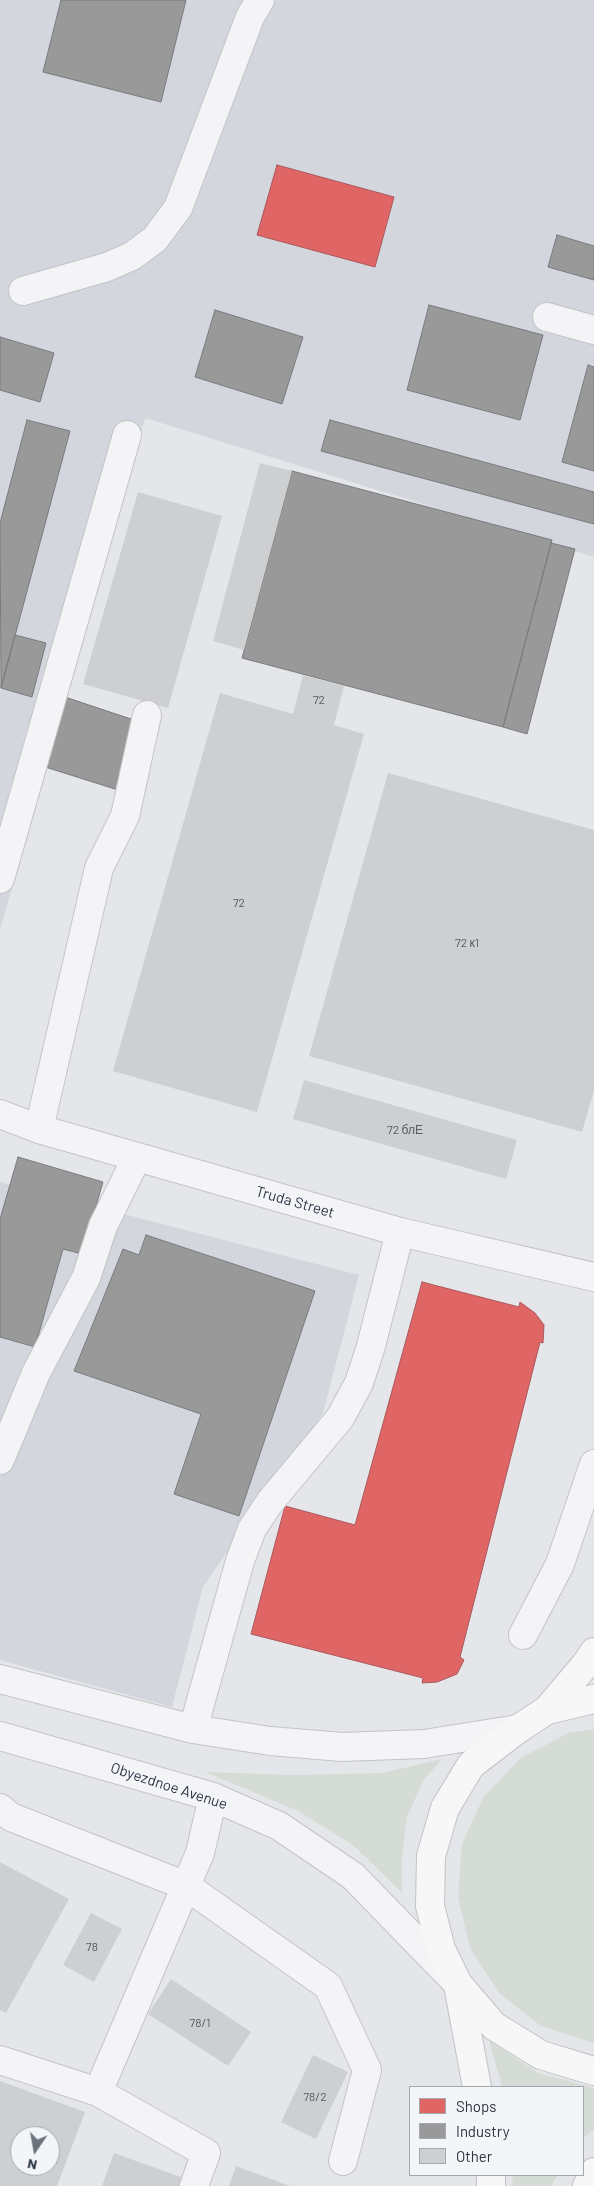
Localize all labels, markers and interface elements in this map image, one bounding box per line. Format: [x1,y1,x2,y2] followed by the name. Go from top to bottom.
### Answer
[313,693,325,707] house number: 72
[233,896,245,910] house number: 72
[455,936,479,950] house number: 72 к1
[387,1123,423,1137] house number: 72 блЕ
[254,1182,336,1222] street label: Truda Street
[108,1759,230,1813] street label: Obyezdnoe Avenue
[86,1940,98,1954] house number: 78
[190,2016,210,2030] house number: 78/1
[409,2086,584,2176] legend
[303,2090,327,2104] house number: 78/2
[456,2097,496,2115] text: Shops
[456,2122,510,2140] text: Industry
[10,2126,60,2176] north arrow
[456,2147,492,2165] text: Other
[26,2156,38,2174] text: N

